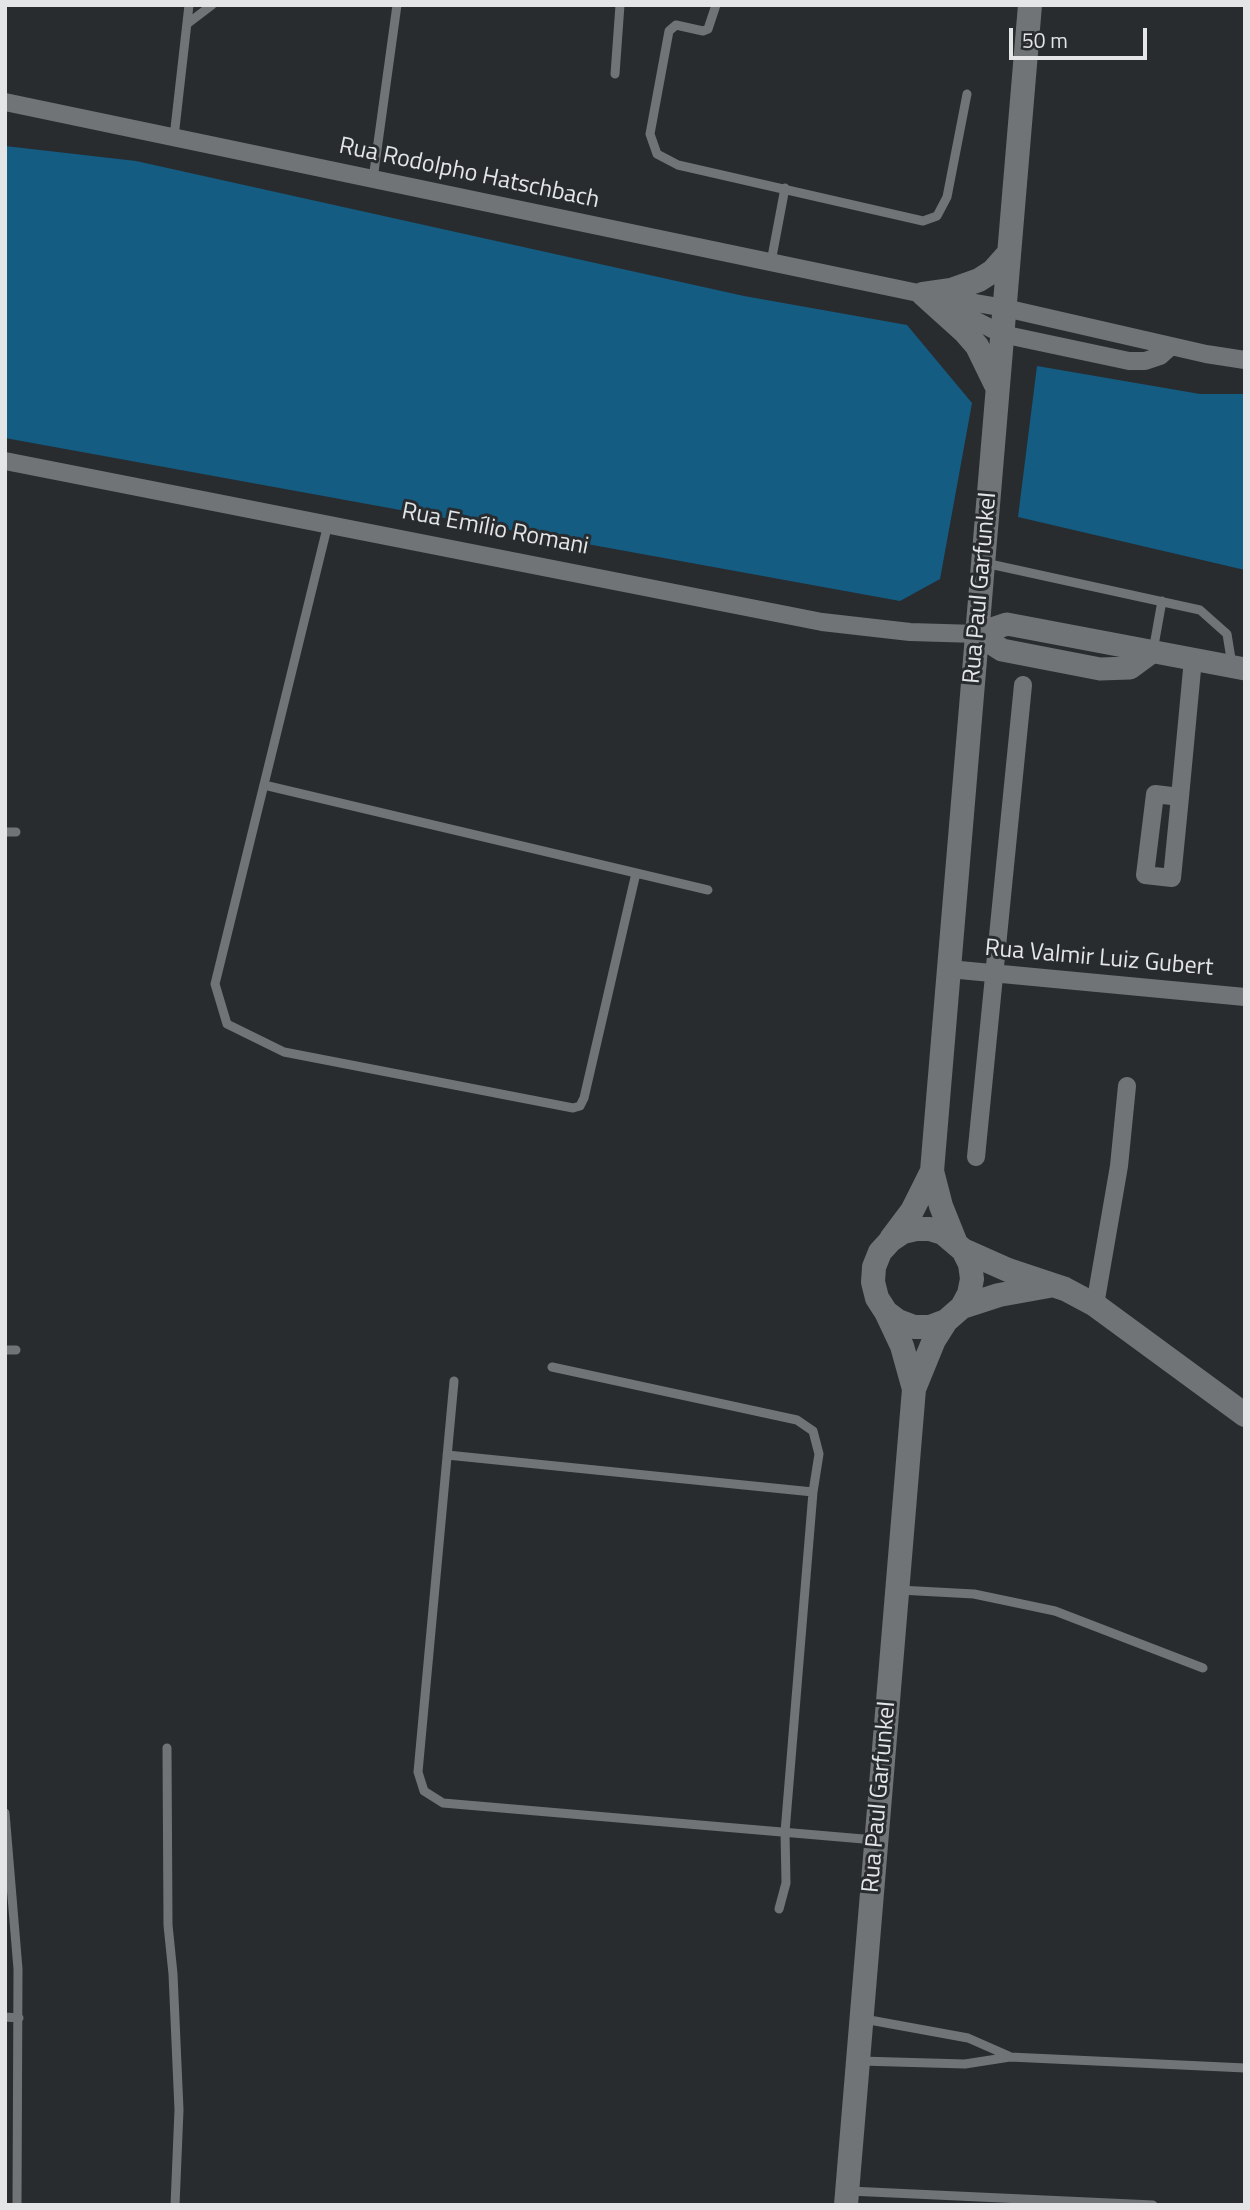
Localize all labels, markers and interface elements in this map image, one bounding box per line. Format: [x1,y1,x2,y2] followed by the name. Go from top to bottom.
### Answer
[1012,14,1150,58] scale bar
[1022,24,1068,56] text: 50 m
[336,132,602,216] street label: Rua Rodolpho Hatschbach
[958,491,1004,685] street label: Rua Paul Garfunkel
[399,498,591,562] street label: Rua Emílio Romani
[984,935,1214,983] street label: Rua Valmir Luiz Gubert
[857,1700,903,1894] street label: Rua Paul Garfunkel

